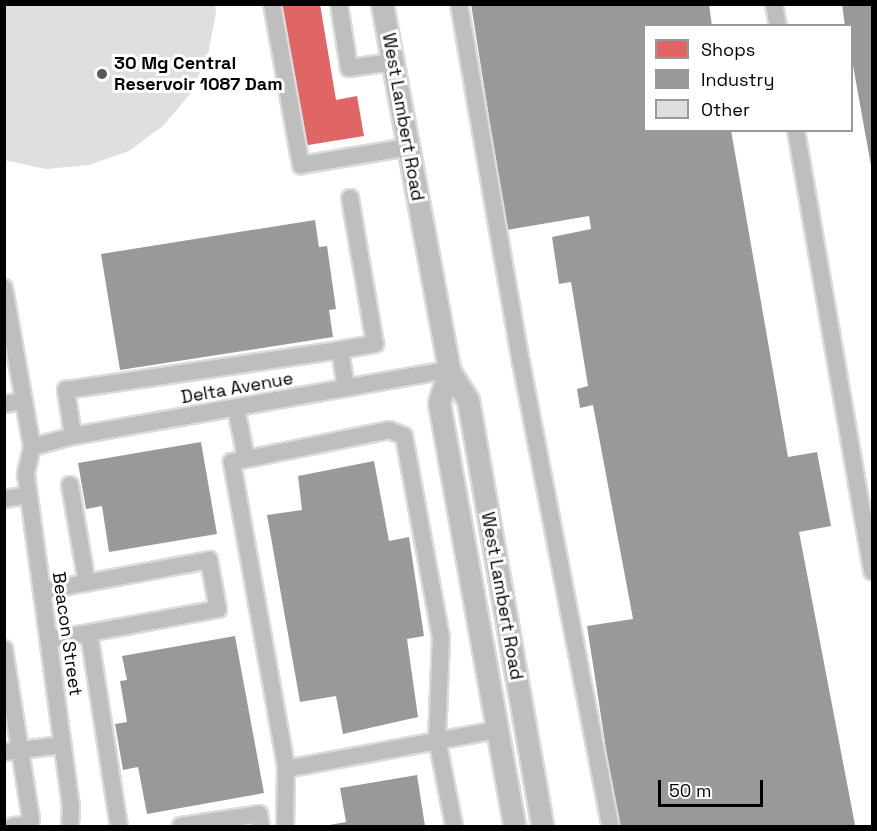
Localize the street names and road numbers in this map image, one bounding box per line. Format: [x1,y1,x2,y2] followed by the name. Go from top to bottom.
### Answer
[378,31,428,203] street label: West Lambert Road
[179,367,295,409] street label: Delta Avenue
[477,510,527,682] street label: West Lambert Road
[48,570,86,698] street label: Beacon Street

